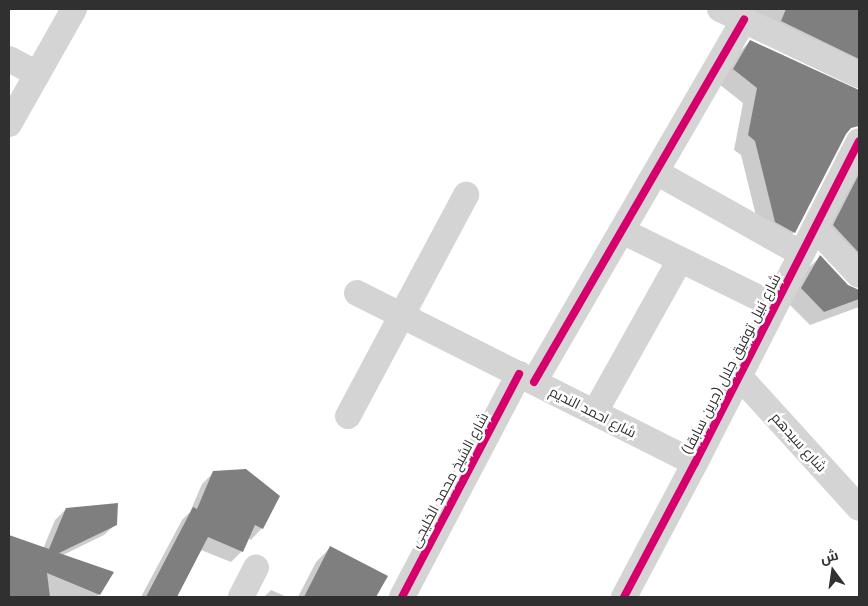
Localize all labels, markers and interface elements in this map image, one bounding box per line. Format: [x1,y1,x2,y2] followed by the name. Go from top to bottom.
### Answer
[678,271,784,457] street label: شارع نبيل توفيق جلال (جرين سابقا)
[547,383,639,441] street label: شارع احمد النديم
[768,409,830,475] street label: شارع سيدهم
[406,410,492,550] street label: شارع الشيخ محمد الخليجى
[808,546,858,596] north arrow
[818,546,840,567] text: ش

